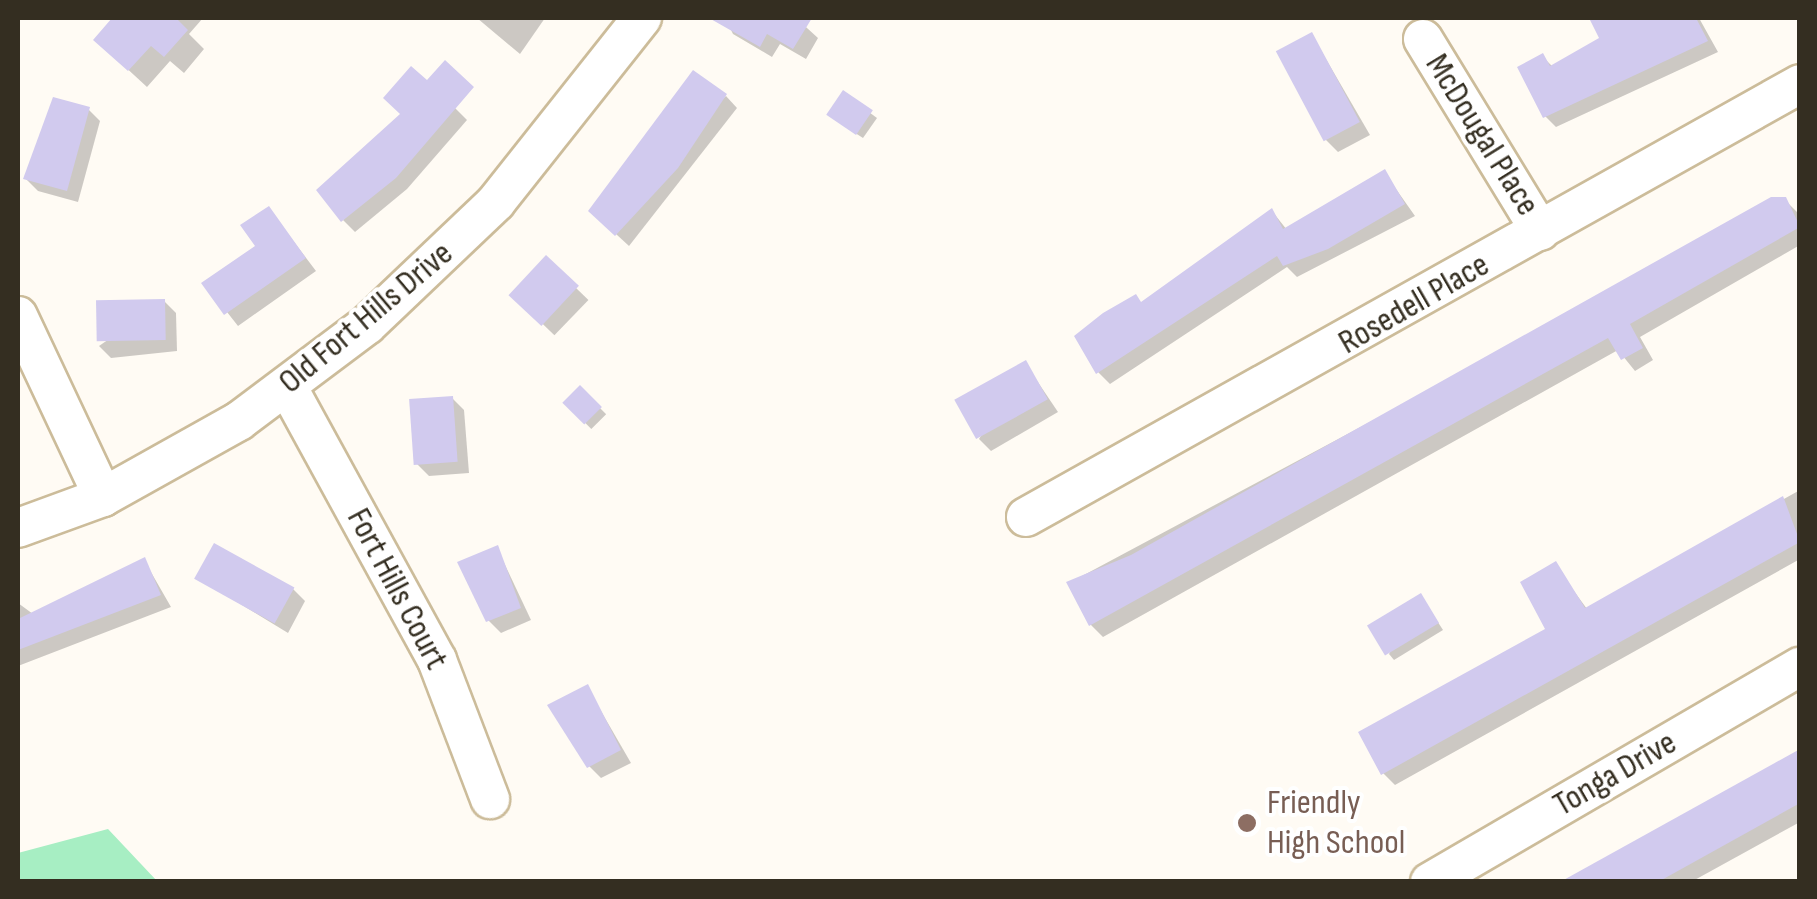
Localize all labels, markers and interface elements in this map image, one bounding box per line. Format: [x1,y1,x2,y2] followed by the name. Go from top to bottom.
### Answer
[1416,46,1548,224] street label: McDougal Place
[270,233,462,403] street label: Old Fort Hills Drive
[1331,244,1497,364] street label: Rosedell Place
[337,501,457,677] street label: Fort Hills Court
[1546,722,1684,826] street label: Tonga Drive
[1267,782,1405,864] place label: Friendly High School
[1236,812,1258,834] marker: Friendly High School

